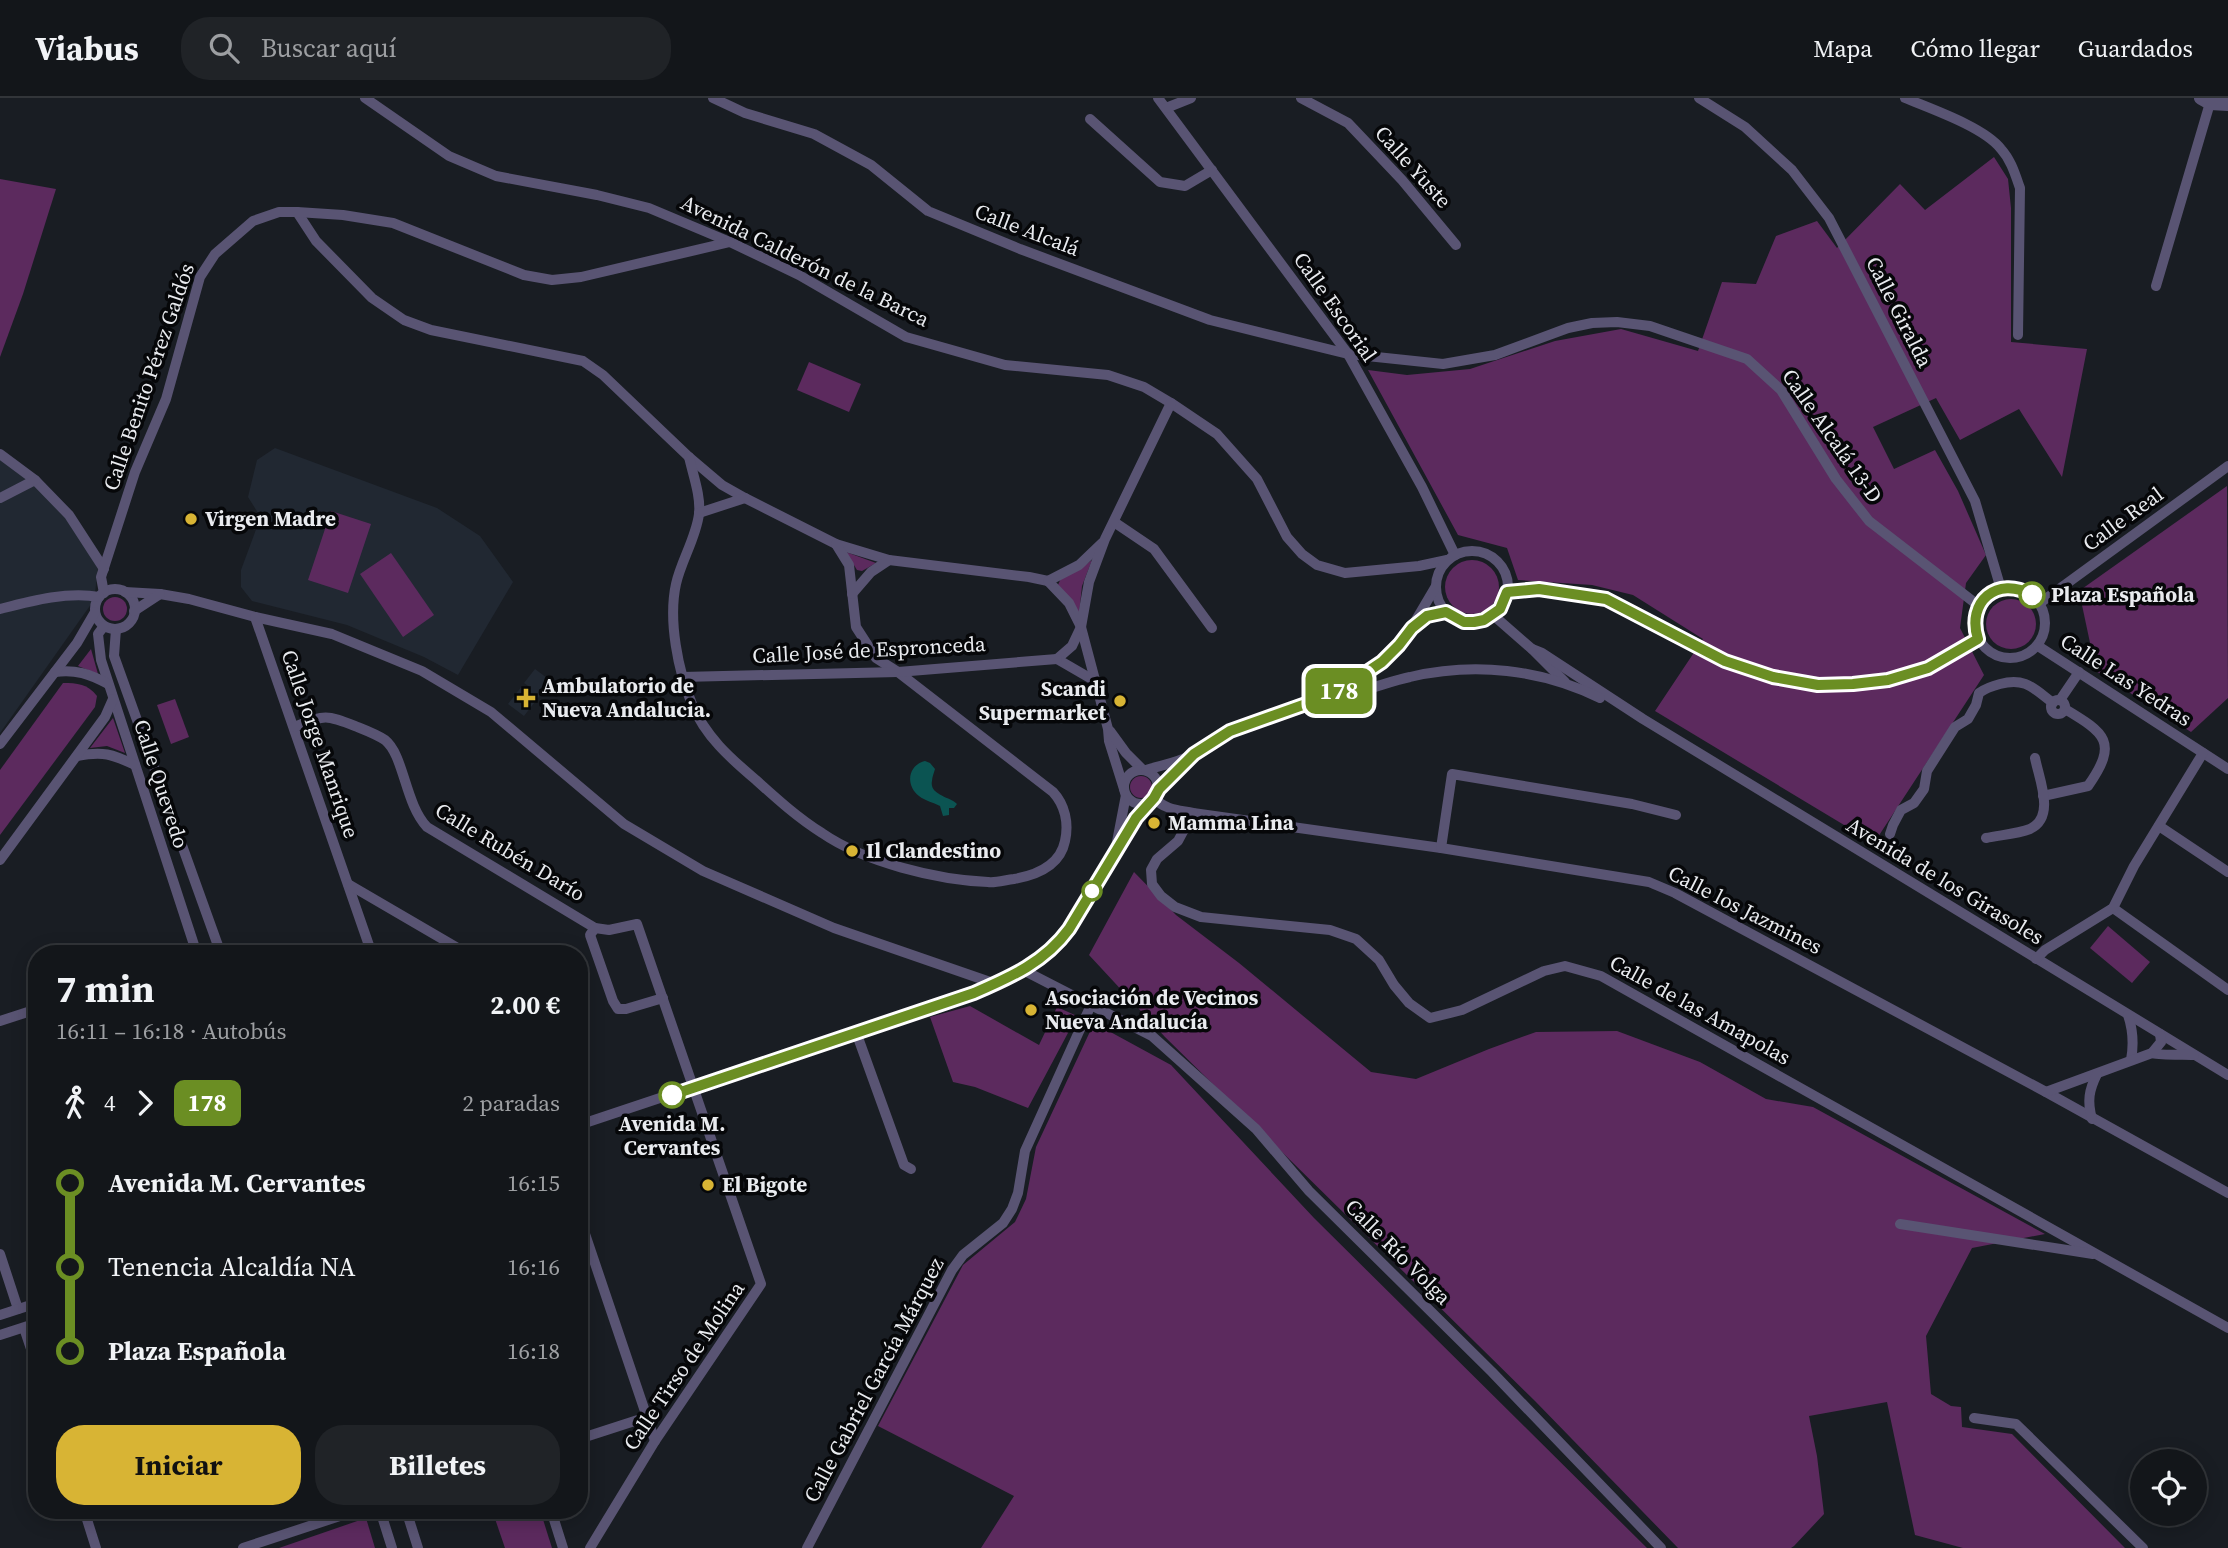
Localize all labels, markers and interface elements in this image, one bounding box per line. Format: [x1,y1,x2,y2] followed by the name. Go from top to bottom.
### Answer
[181,17,671,80] search box
[35,26,139,71] text: Viabus
[205,29,243,67] icon: search
[261,30,397,66] text: Buscar aquí
[1813,32,1872,65] text: Mapa
[1910,32,2040,65] text: Cómo llegar
[2078,32,2193,65] text: Guardados
[1368,119,1458,214] street label: Calle Yuste
[676,188,935,334] street label: Avenida Calderón de la Barca
[971,196,1084,263] street label: Calle Alcalá
[1287,246,1384,367] street label: Calle Escorial
[1859,251,1940,372] street label: Calle Giralda
[96,259,201,494] street label: Calle Benito Pérez Galdós
[1775,363,1889,508] street label: Calle Alcalá 13-D
[2077,480,2169,558] street label: Calle Real
[205,504,336,533] place label: Virgen Madre
[183,511,199,527] marker: Virgen Madre
[2051,580,2196,609] place label: Plaza Española
[2019,582,2045,608] marker: Plaza Española
[2055,626,2198,733] street label: Calle Las Yedras
[752,629,987,670] street label: Calle José de Espronceda
[275,646,366,842] street label: Calle Jorge Manrique
[1299,668,1379,714] line badge: 178
[542,671,711,724] place label: Ambulatorio de Nueva Andalucia.
[979,674,1106,727] place label: Scandi Supermarket
[1319,674,1359,707] text: 178
[516,688,536,708] marker: Ambulatorio de Nueva Andalucia.
[1112,693,1128,709] marker: Scandi Supermarket
[127,716,196,852] street label: Calle Quevedo
[430,795,591,908] street label: Calle Rubén Darío
[1168,808,1295,837] place label: Mamma Lina
[1841,810,2049,951] street label: Avenida de los Girasoles
[1146,815,1162,831] marker: Mamma Lina
[866,836,1001,865] place label: Il Clandestino
[844,843,860,859] marker: Il Clandestino
[1663,858,1827,961] street label: Calle los Jazmines
[1082,881,1102,901] unlabelled marker
[1605,948,1796,1071] street label: Calle de las Amapolas
[56,963,155,1015] text: 7 min
[1045,983,1259,1036] place label: Asociación de Vecinos Nueva Andalucía
[490,987,560,1023] text: 2.00 €
[1023,1002,1039,1018] marker: Asociación de Vecinos Nueva Andalucía
[56,1015,286,1047] text: 16:11 – 16:18 · Autobús
[659,1082,685,1108] marker: Avenida M. Cervantes
[56,1084,94,1122] icon: walk
[126,1084,164,1122] icon: forward
[188,1086,227,1119] text: 178
[104,1087,116,1119] text: 4
[462,1087,560,1119] text: 2 paradas
[619,1109,725,1162] place label: Avenida M. Cervantes
[108,1165,366,1201] text: Avenida M. Cervantes
[507,1167,560,1199] text: 16:15
[722,1170,807,1199] place label: El Bigote
[700,1177,716,1193] marker: El Bigote
[1339,1192,1458,1311] street label: Calle Río Volga
[108,1249,355,1285] text: Tenencia Alcaldía NA
[507,1251,560,1283] text: 16:16
[797,1252,951,1507] street label: Calle Gabriel García Márquez
[616,1275,751,1456] street label: Calle Tirso de Molina
[108,1333,286,1369] text: Plaza Española
[507,1335,560,1367] text: 16:18
[56,1425,301,1505] button: Iniciar
[315,1425,560,1505] button: Billetes
[2130,1449,2207,1526] map controls
[2130,1449,2207,1526] button: locate

